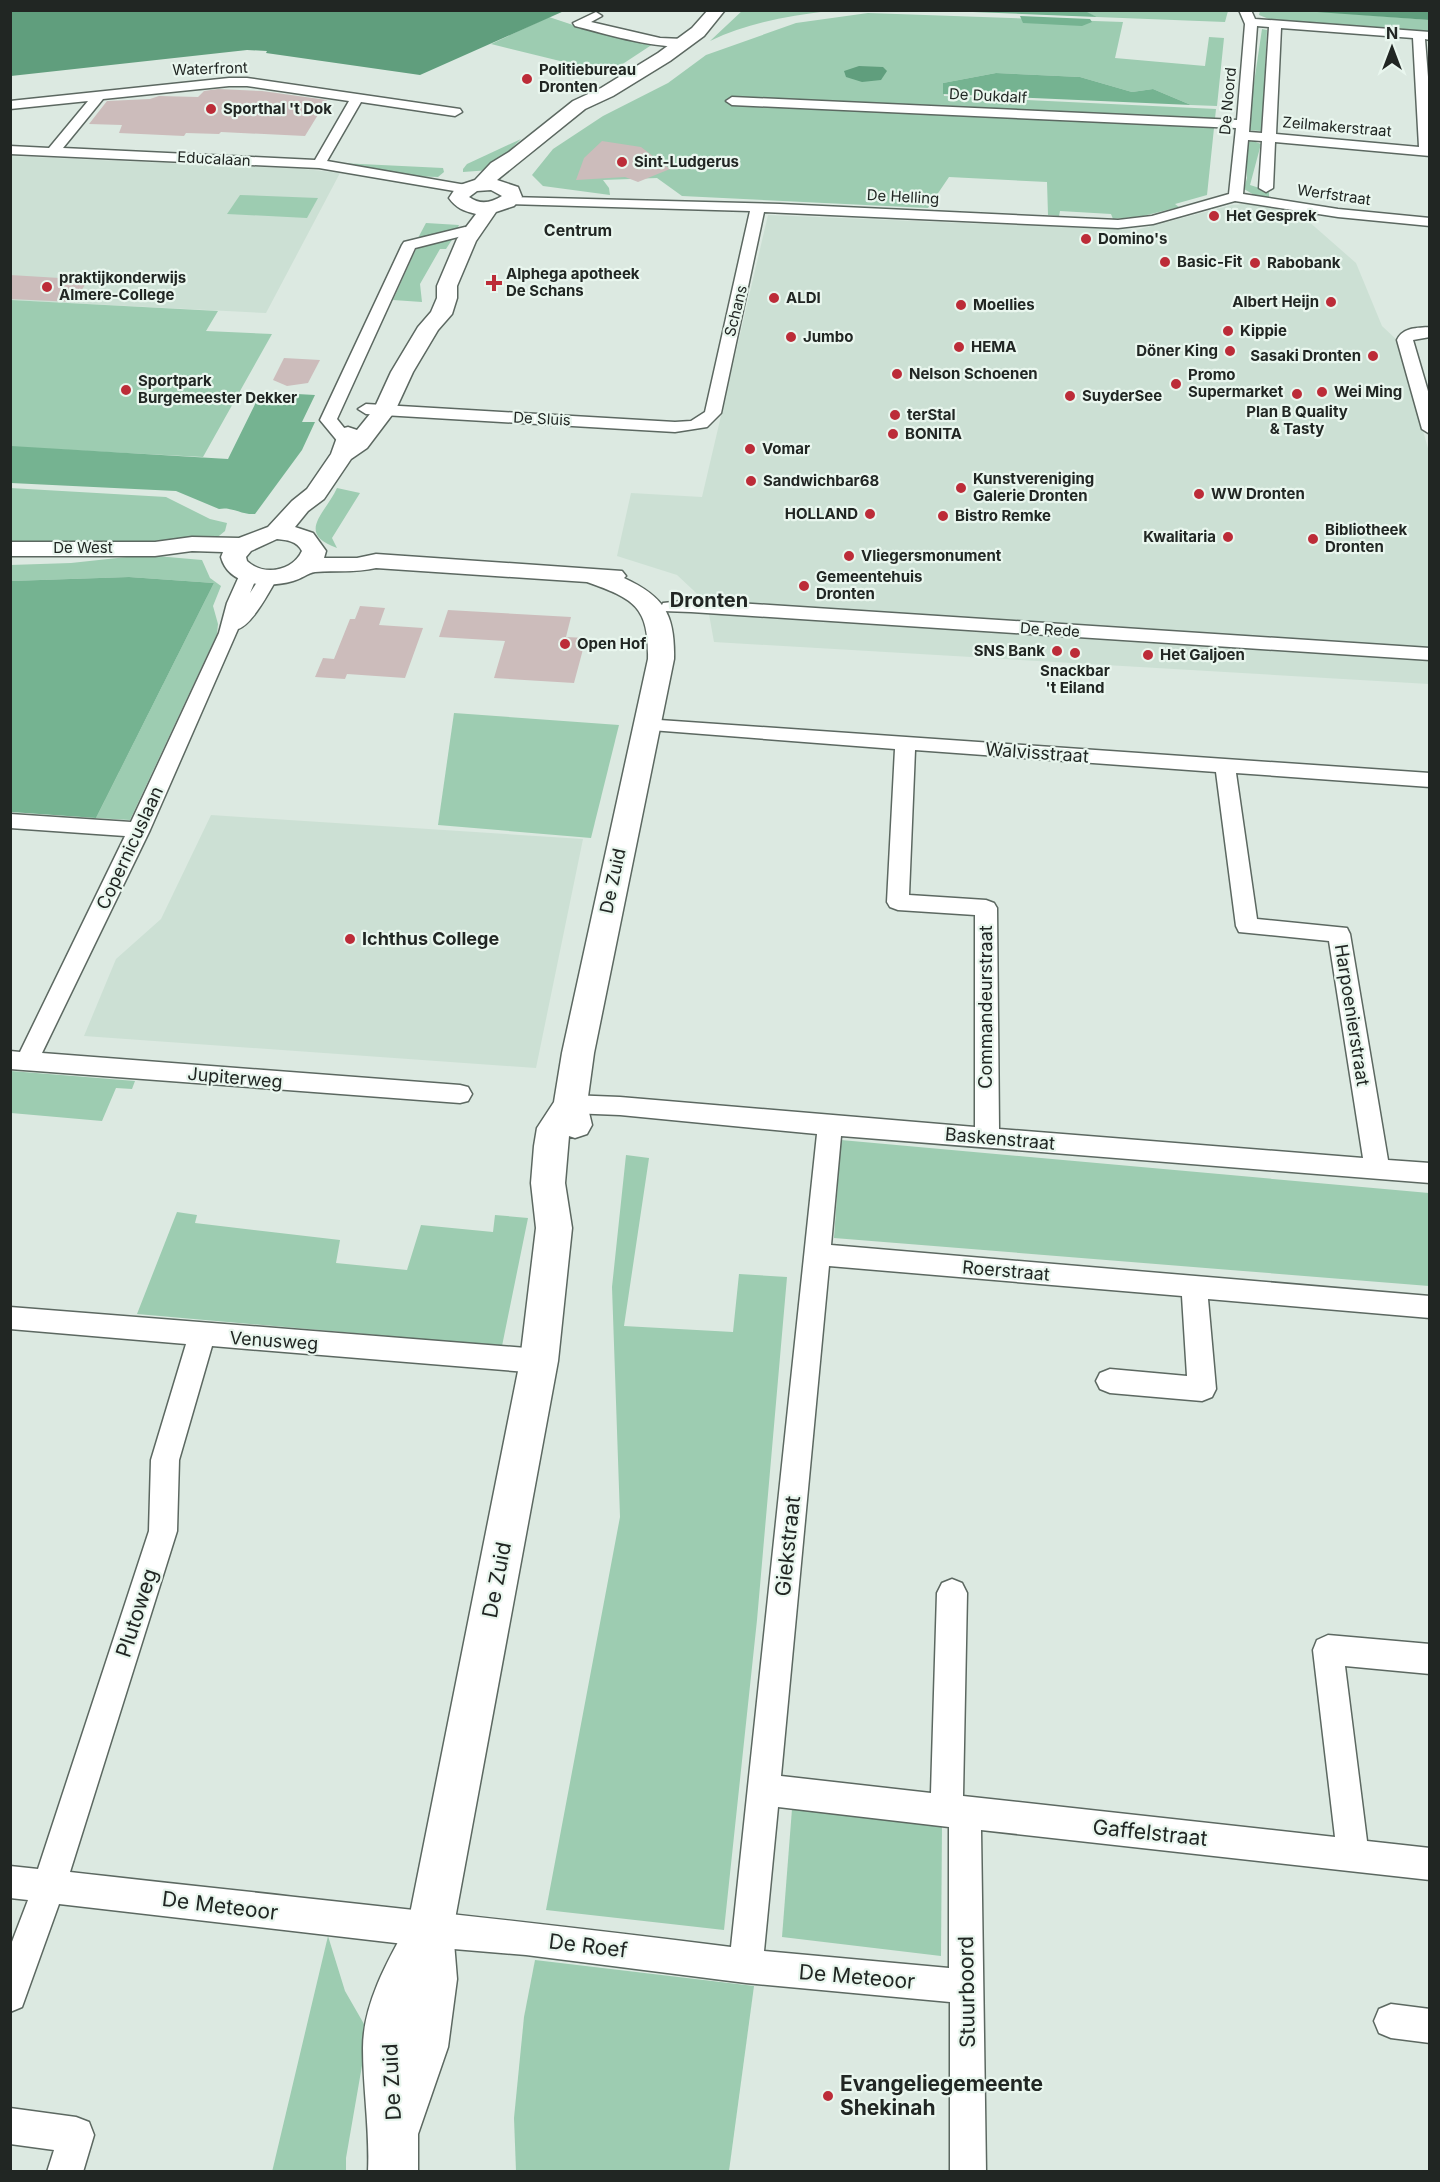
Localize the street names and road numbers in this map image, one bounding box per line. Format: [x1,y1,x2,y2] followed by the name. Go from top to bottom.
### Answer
[172,58,248,79] street label: Waterfront
[1215,66,1240,135] street label: De Noord
[948,84,1028,107] street label: De Dukdalf
[1282,112,1393,141] street label: Zeilmakerstraat
[177,147,251,170] street label: Educalaan
[1296,180,1372,209] street label: Werfstraat
[866,185,940,208] street label: De Helling
[720,283,751,339] street label: Schans
[513,408,571,429] street label: De Sluis
[53,538,113,557] street label: De West
[1019,618,1081,641] street label: De Rede
[985,738,1090,767] street label: Walvisstraat
[92,783,167,913] street label: Copernicuslaan
[595,846,630,915] street label: De Zuid
[975,925,996,1089] street label: Commandeurstraat
[1331,942,1374,1087] street label: Harpoenierstraat
[187,1063,283,1092] street label: Jupiterweg
[944,1123,1056,1154] street label: Baskenstraat
[961,1256,1051,1285] street label: Roerstraat
[229,1327,319,1354] street label: Venusweg
[770,1494,805,1597] street label: Giekstraat
[477,1540,516,1620] street label: De Zuid
[110,1565,163,1660] street label: Plutoweg
[1091,1814,1209,1851] street label: Gaffelstraat
[161,1886,280,1925] street label: De Meteoor
[547,1928,629,1963] street label: De Roef
[953,1936,980,2048] street label: Stuurboord
[798,1959,916,1994] street label: De Meteoor
[377,2043,406,2121] street label: De Zuid

